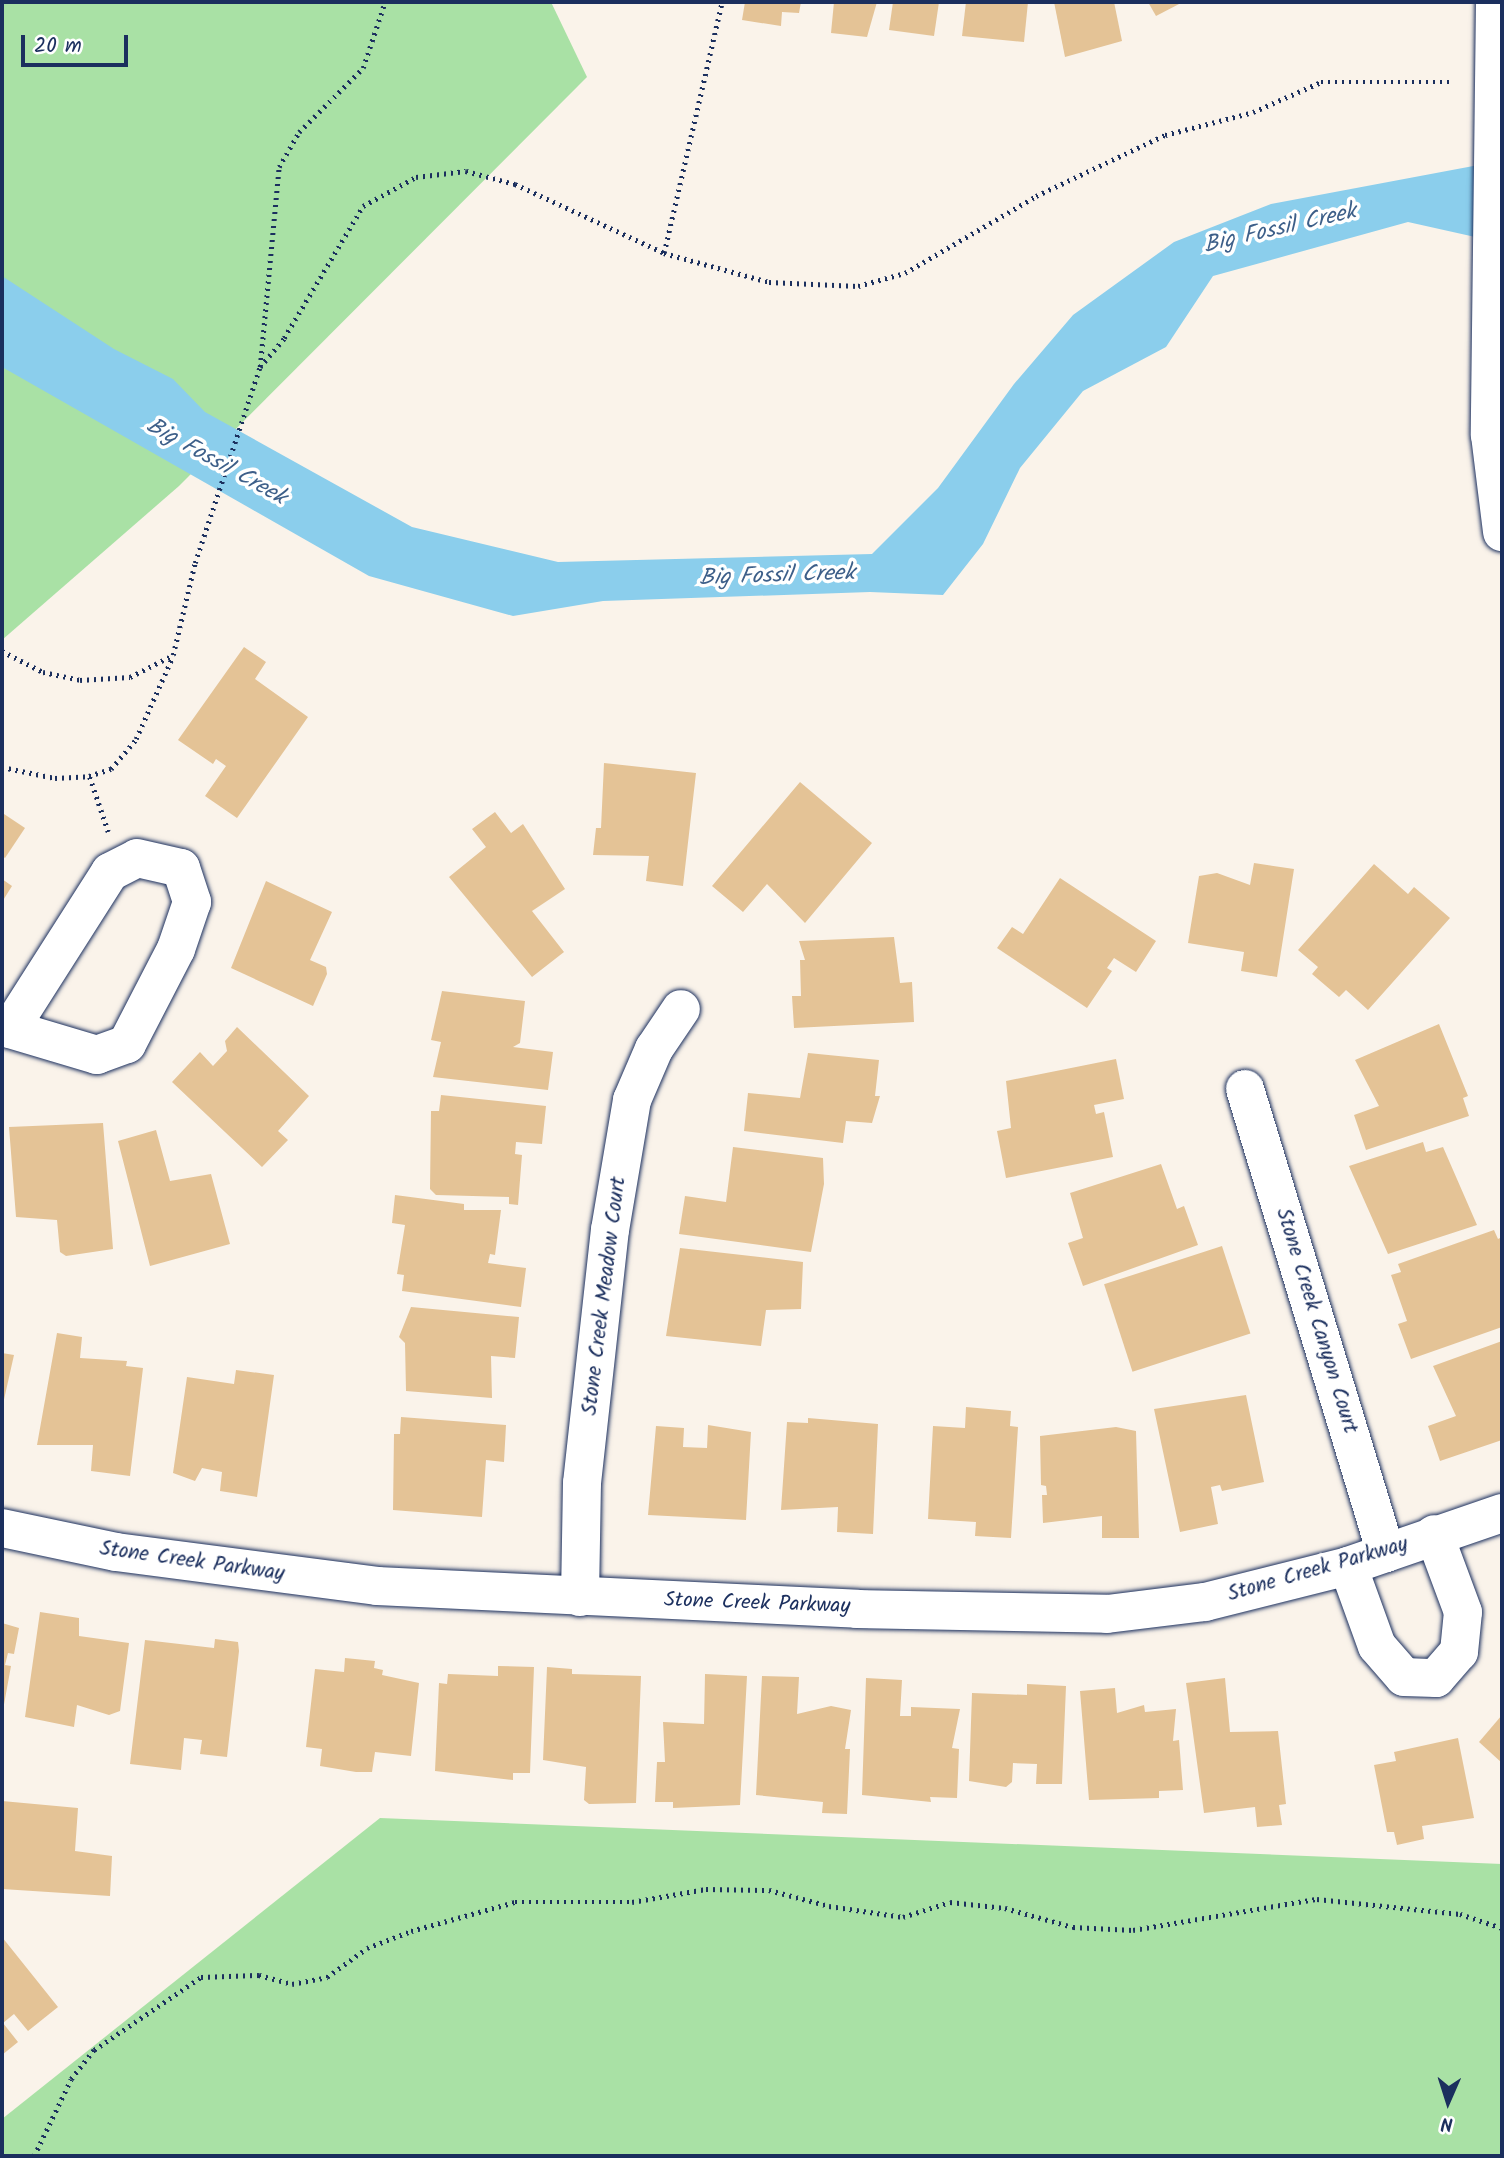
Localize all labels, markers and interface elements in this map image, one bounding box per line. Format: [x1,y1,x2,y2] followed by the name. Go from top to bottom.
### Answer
[24,21,131,65] scale bar
[34,30,82,63] text: 20 m
[1201,198,1359,260] water label: Big Fossil Creek
[141,412,291,512] water label: Big Fossil Creek
[699,559,855,593] water label: Big Fossil Creek
[578,1175,632,1417] street label: Stone Creek Meadow Court
[1270,1205,1362,1437] street label: Stone Creek Canyon Court
[1225,1532,1411,1608] street label: Stone Creek Parkway
[98,1537,286,1587] street label: Stone Creek Parkway
[663,1588,851,1620] street label: Stone Creek Parkway
[1413,2067,1483,2137] north arrow
[1440,2108,1454,2138] text: N

